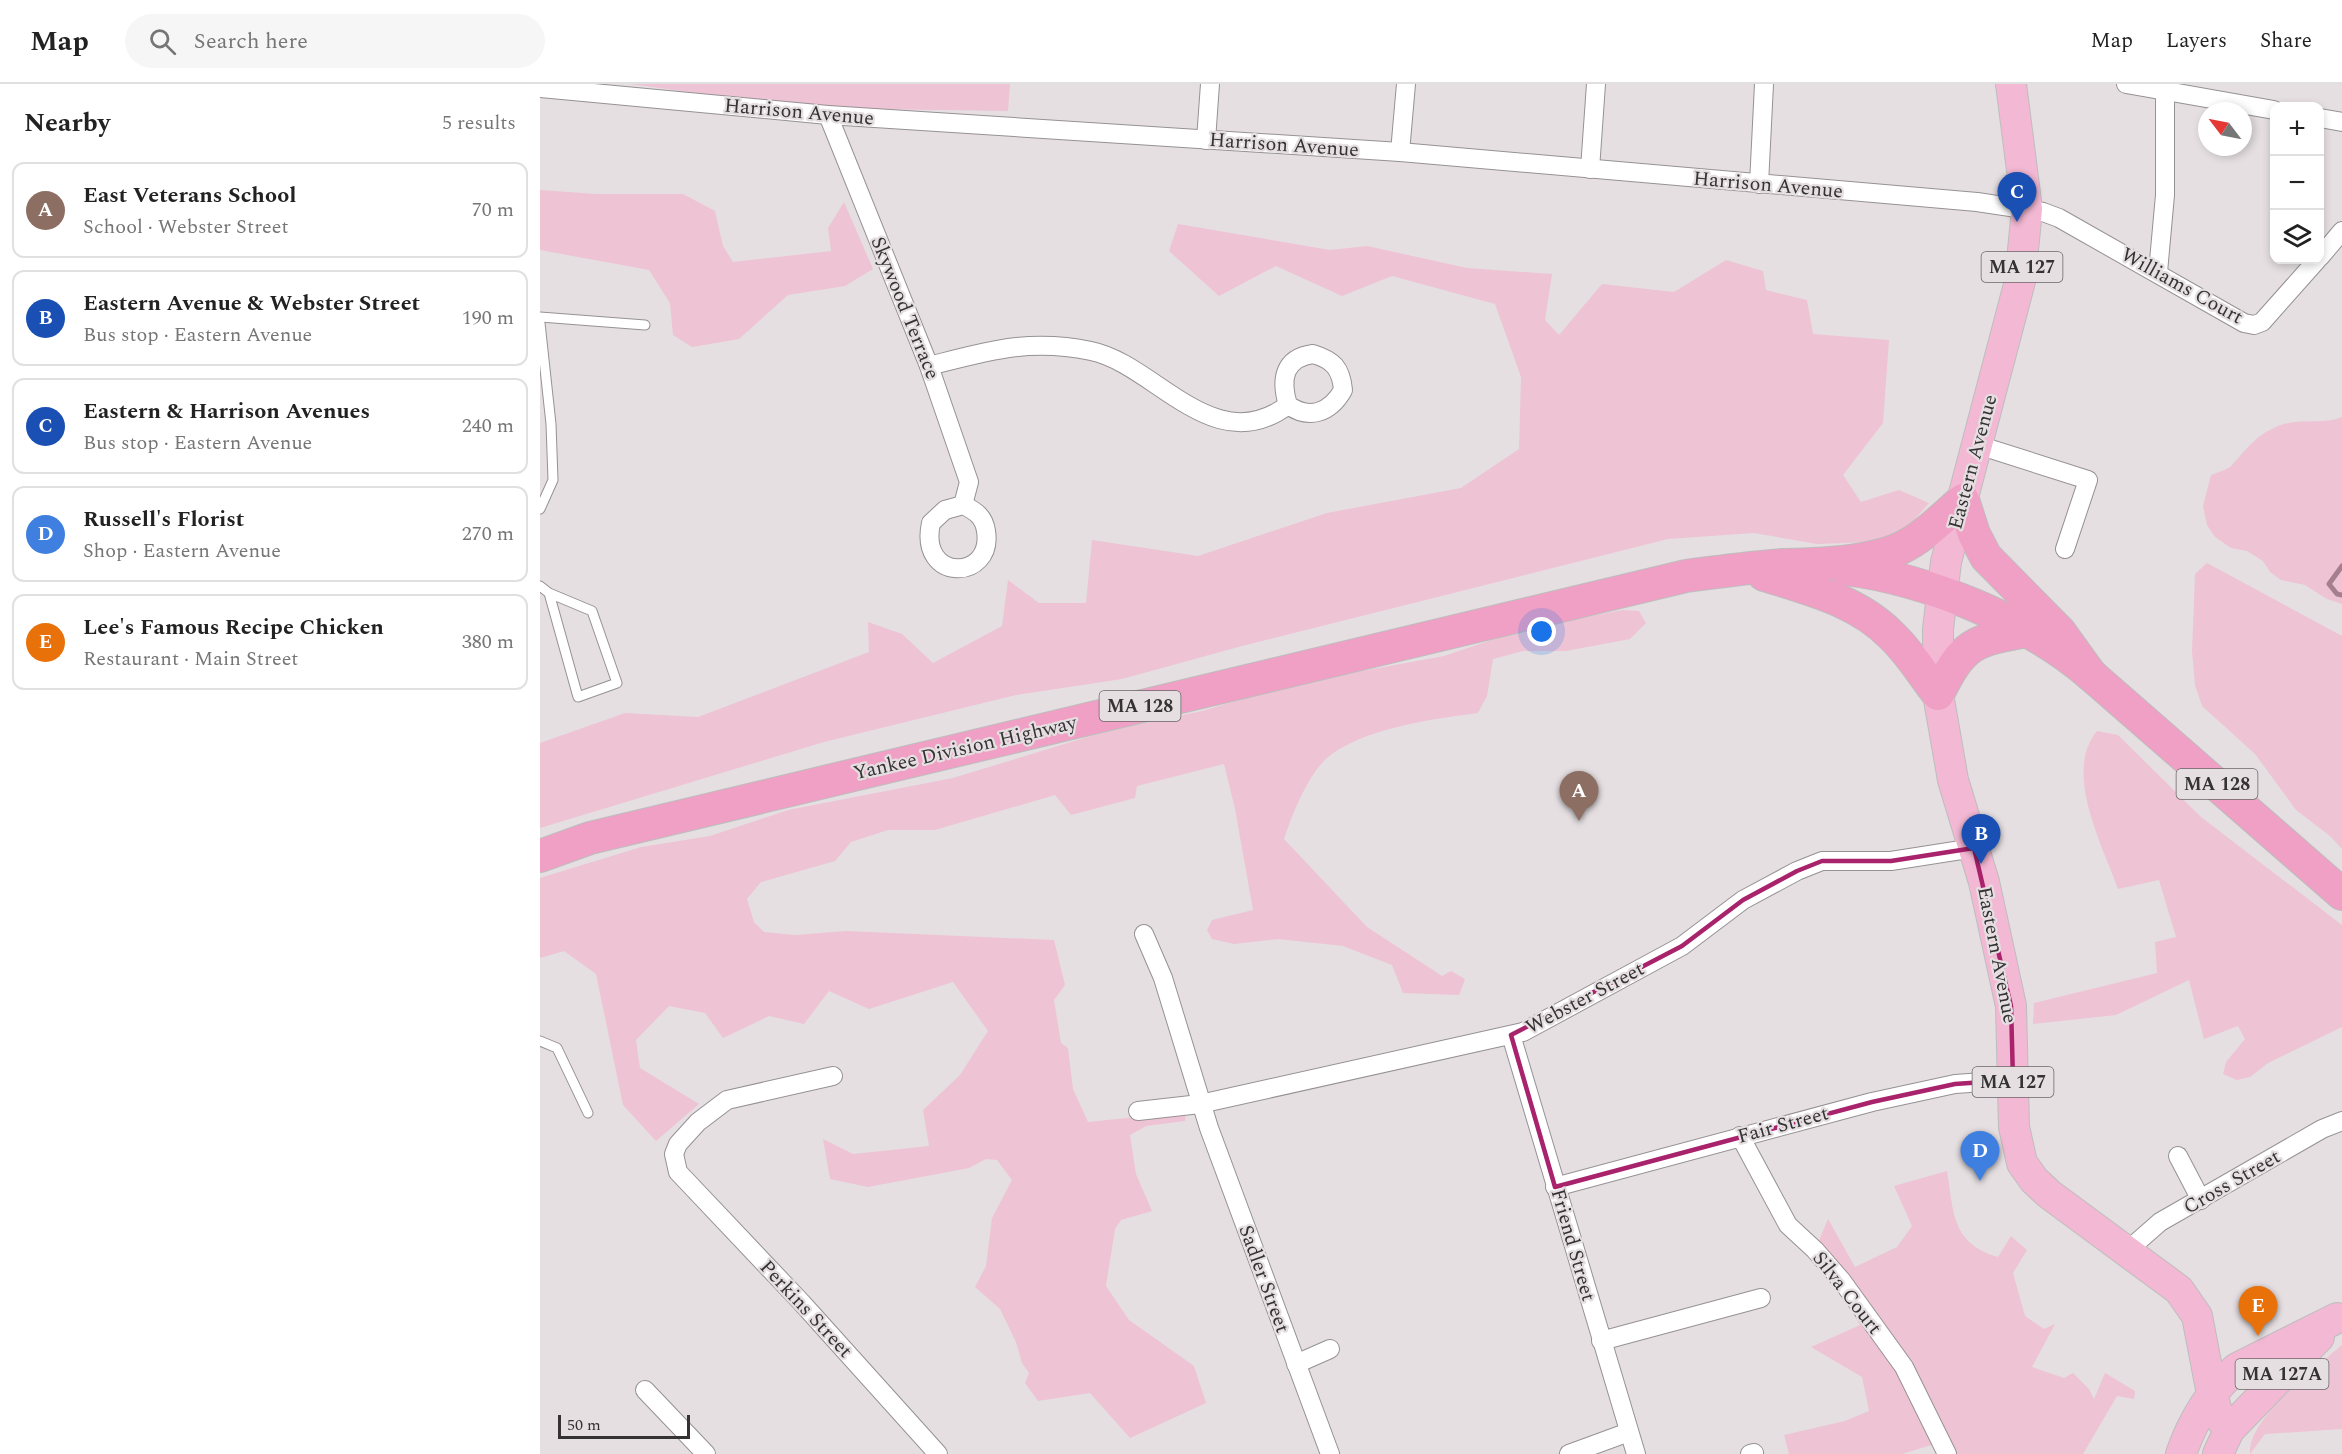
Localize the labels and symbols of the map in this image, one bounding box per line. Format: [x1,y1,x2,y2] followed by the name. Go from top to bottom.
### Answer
[723,91,875,133] street label: Harrison Avenue
[2198,102,2252,156] north arrow
[1208,125,1360,165] street label: Harrison Avenue
[1692,164,1844,206] street label: Harrison Avenue
[1998,172,2036,222] pin: C
[863,232,947,384] street label: Skywood Terrace
[2115,240,2249,332] street label: Williams Court
[1982,252,2062,282] road number: MA 127
[1941,391,2005,533] street label: Eastern Avenue
[1527,617,1556,646] your location
[1100,691,1180,721] road number: MA 128
[850,707,1081,788] street label: Yankee Division Highway
[2176,769,2258,799] road number: MA 128
[1560,772,1598,821] pin: A
[1962,814,2000,864] pin: B
[1969,884,2025,1026] street label: Eastern Avenue
[1520,954,1650,1042] street label: Webster Street
[1972,1067,2054,1097] road number: MA 127
[1734,1098,1832,1152] street label: Fair Street
[1960,1132,2000,1181] pin: D
[2178,1142,2286,1222] street label: Cross Street
[1543,1185,1603,1305] street label: Friend Street
[1231,1221,1297,1337] street label: Sadler Street
[1805,1245,1889,1341] street label: Silva Court
[752,1253,860,1365] street label: Perkins Street
[2238,1286,2278,1336] pin: E
[2236,1359,2328,1389] road number: MA 127A
[558,1412,690,1440] scale bar

